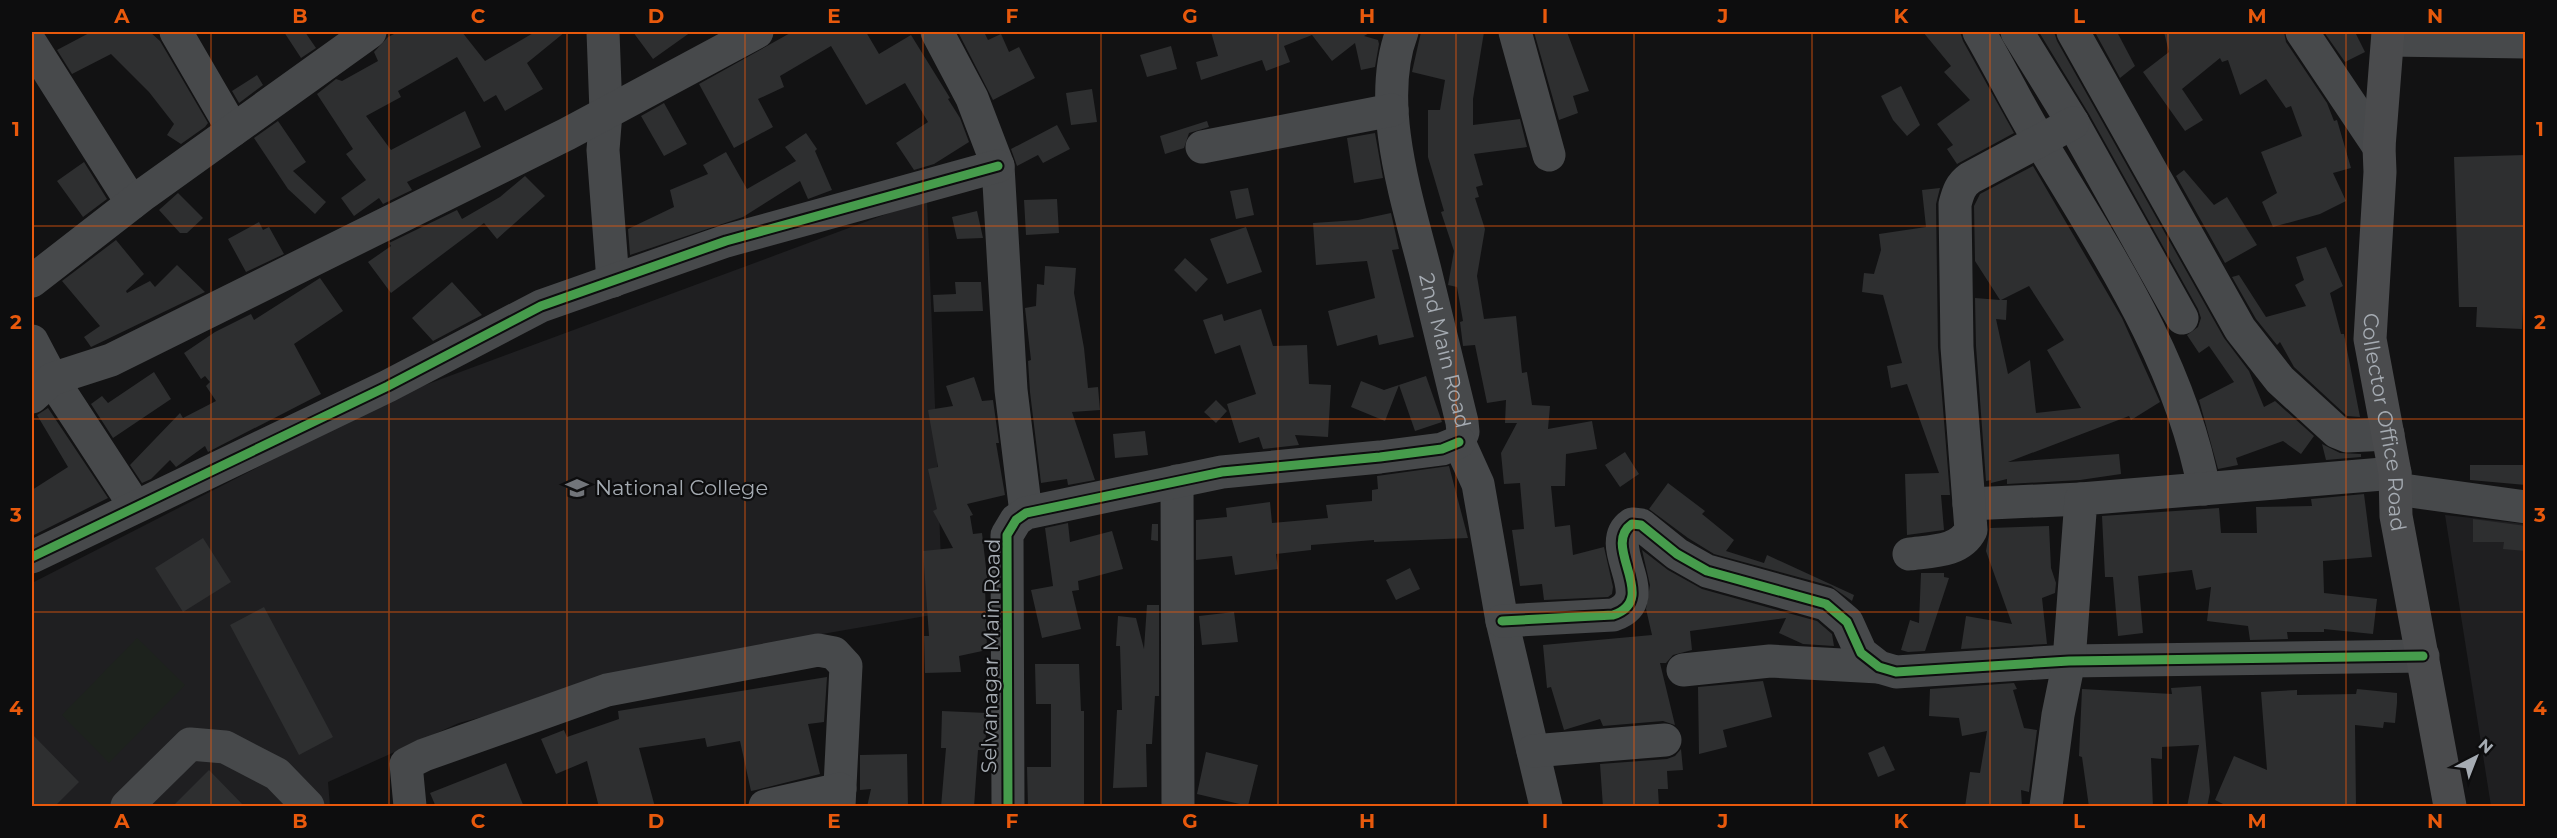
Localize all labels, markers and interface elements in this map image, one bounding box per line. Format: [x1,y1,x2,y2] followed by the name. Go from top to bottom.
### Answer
[113,4,130,28] text: A
[292,4,308,28] text: B
[471,4,486,28] text: C
[648,4,664,28] text: D
[827,4,841,28] text: E
[1006,4,1019,28] text: F
[1182,4,1198,28] text: G
[1359,4,1375,28] text: H
[1542,4,1548,28] text: I
[1717,4,1728,28] text: J
[1894,4,1910,28] text: K
[2073,4,2085,28] text: L
[2247,4,2267,28] text: M
[2427,4,2443,28] text: N
[12,117,20,141] text: 1
[2536,117,2544,141] text: 1
[1414,271,1476,431] street label: 2nd Main Road
[10,310,22,334] text: 2
[2534,310,2546,334] text: 2
[2358,312,2412,534] street label: Collector Office Road
[564,475,590,501] school or university icon: National College
[595,475,768,500] place label: National College
[9,503,22,527] text: 3
[2533,503,2546,527] text: 3
[976,538,1005,773] street label: Selvanagar Main Road
[9,696,23,720] text: 4
[2533,696,2547,720] text: 4
[2446,727,2506,787] north arrow
[2475,735,2497,758] text: N
[113,809,130,833] text: A
[292,809,308,833] text: B
[471,809,486,833] text: C
[648,809,664,833] text: D
[827,809,841,833] text: E
[1006,809,1019,833] text: F
[1182,809,1198,833] text: G
[1359,809,1375,833] text: H
[1542,809,1548,833] text: I
[1717,809,1728,833] text: J
[1894,809,1910,833] text: K
[2073,809,2085,833] text: L
[2247,809,2267,833] text: M
[2427,809,2443,833] text: N

